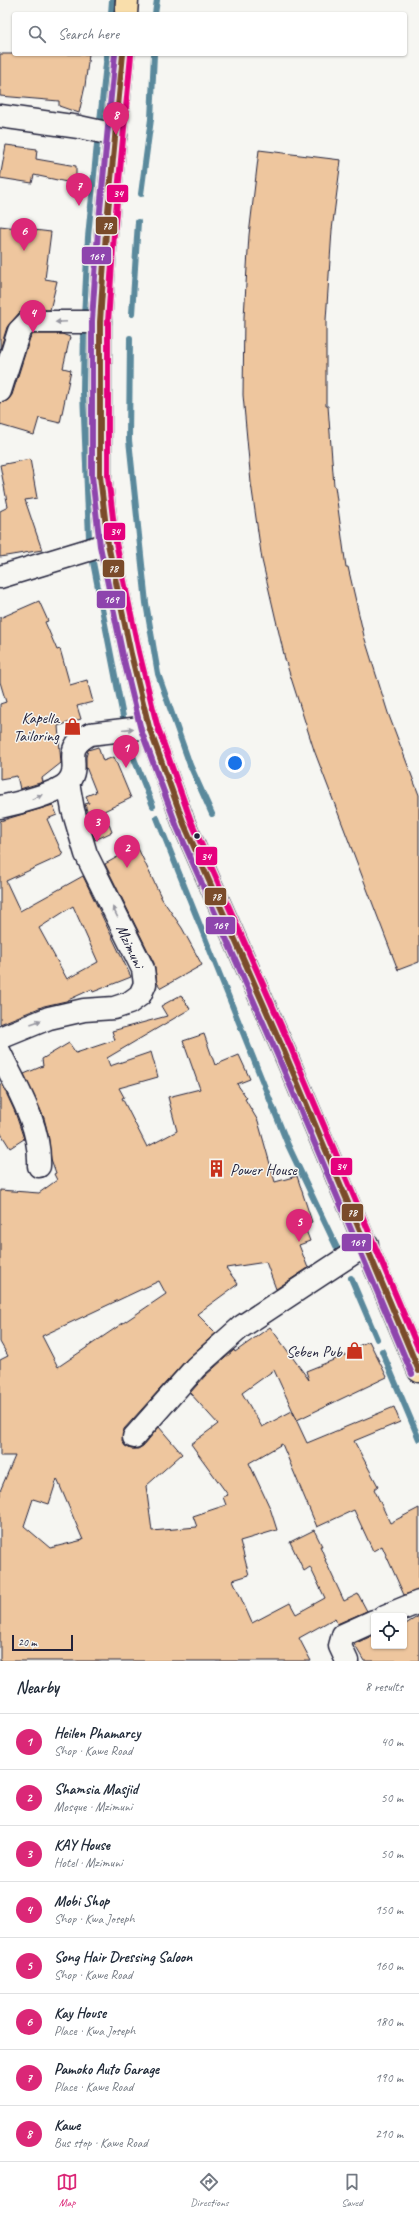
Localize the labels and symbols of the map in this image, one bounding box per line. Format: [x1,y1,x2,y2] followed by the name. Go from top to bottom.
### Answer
[103,102,129,135] pin: 8
[66,173,92,206] pin: 7
[106,184,129,203] line badge: 34
[113,186,125,200] text: 34
[95,216,118,235] line badge: 78
[11,218,37,251] pin: 6
[102,218,114,232] text: 78
[81,246,112,265] line badge: 169
[89,249,105,263] text: 169
[20,300,46,333] pin: 4
[55,318,67,325] one-way arrow
[103,522,126,541] line badge: 34
[110,524,122,538] text: 34
[102,559,125,578] line badge: 78
[108,561,120,575] text: 78
[96,590,126,609] line badge: 169
[104,592,120,606] text: 169
[13,708,60,746] place label: Kapella Tailoring
[62,716,82,736] shop icon: Kapella Tailoring
[122,726,134,733] one-way arrow
[113,735,139,768] pin: 1
[225,753,245,773] your location
[32,794,43,800] one-way arrow
[84,809,110,842] pin: 3
[192,831,202,841] unlabelled marker
[114,835,140,868] pin: 2
[195,846,218,866] line badge: 34
[201,849,213,863] text: 34
[204,887,227,906] line badge: 78
[211,889,223,903] text: 78
[112,906,118,918] one-way arrow
[205,916,236,935] line badge: 169
[213,918,229,932] text: 169
[111,921,150,973] street label: Mzimuni
[30,1019,42,1025] one-way arrow
[330,1157,353,1176] line badge: 34
[207,1159,227,1179] building icon: Power House
[336,1159,348,1173] text: 34
[230,1160,299,1180] place label: Power House
[341,1203,364,1222] line badge: 78
[347,1205,359,1219] text: 78
[286,1209,312,1242] pin: 5
[341,1233,372,1252] line badge: 169
[350,1235,366,1249] text: 169
[345,1341,365,1361] shop icon: Seben Pub
[286,1342,343,1362] place label: Seben Pub
[12,1633,73,1652] scale bar

